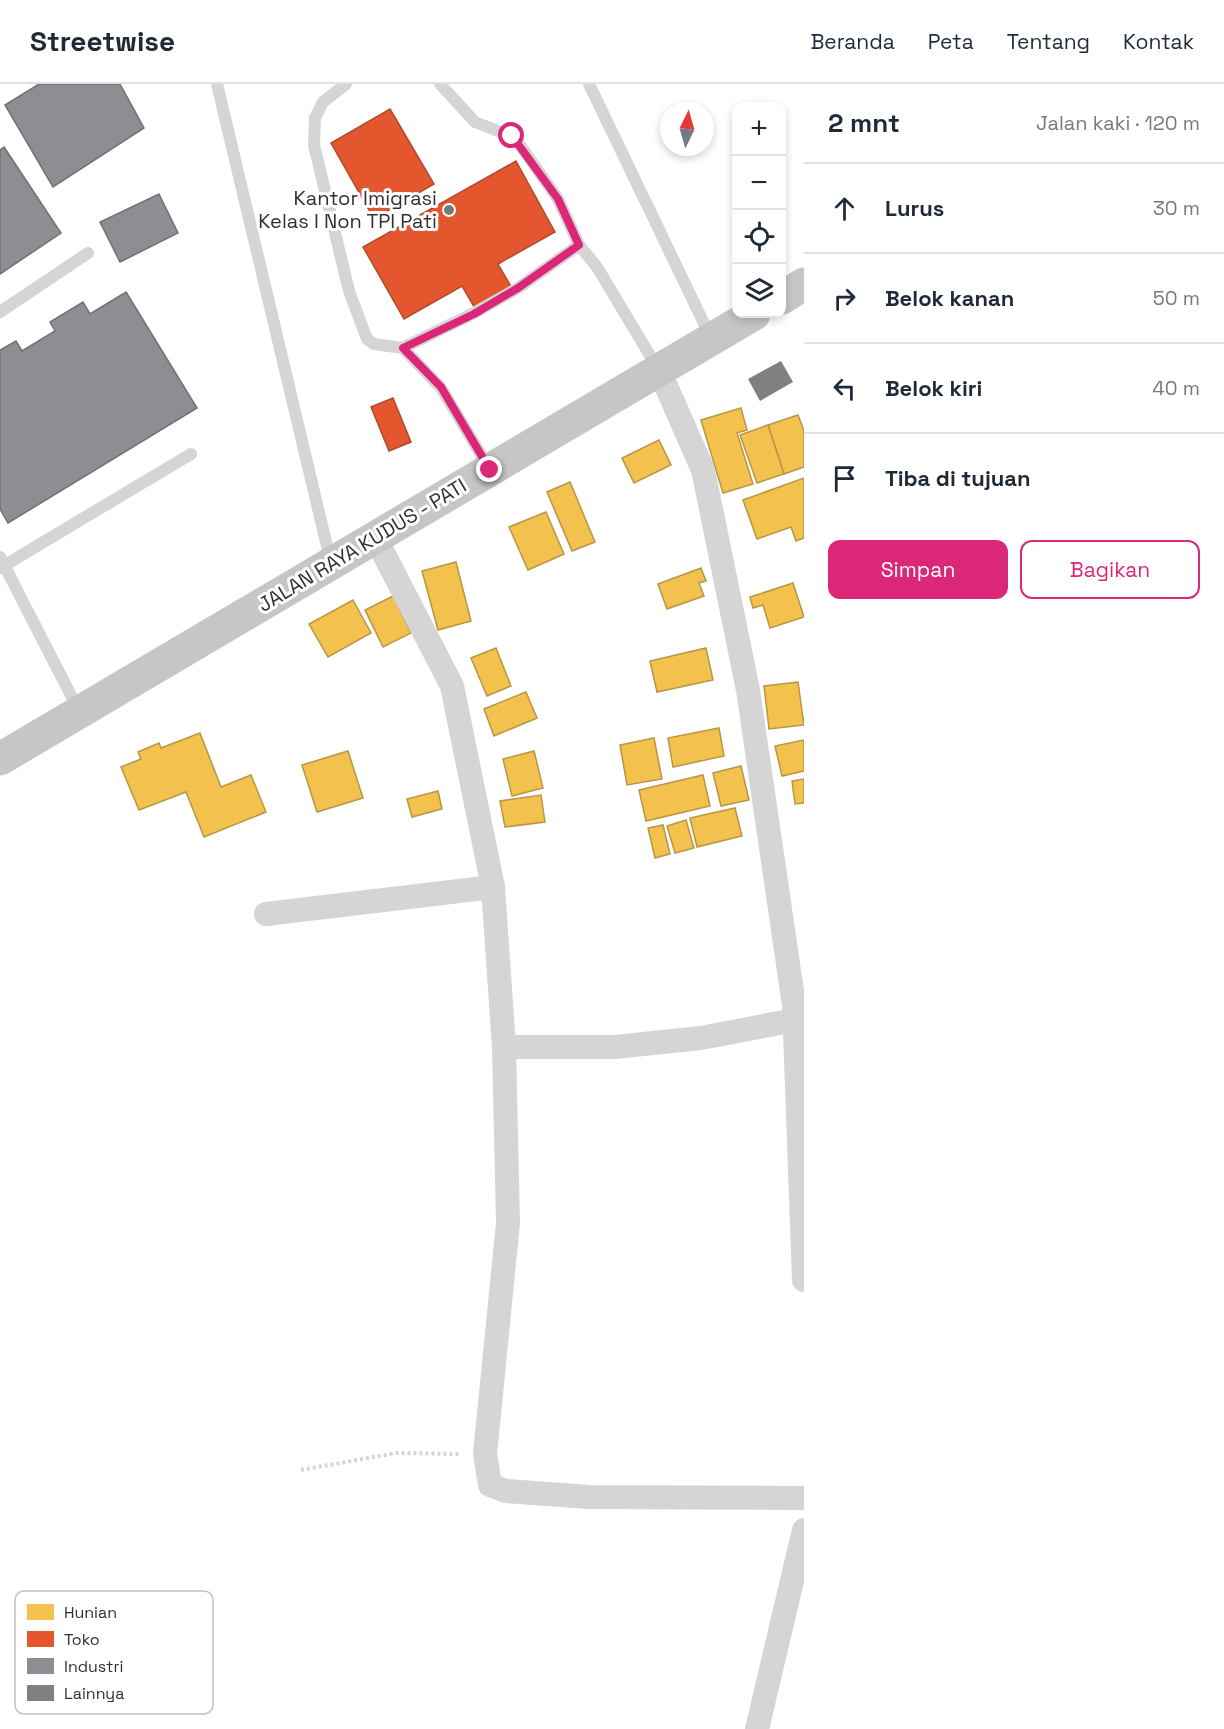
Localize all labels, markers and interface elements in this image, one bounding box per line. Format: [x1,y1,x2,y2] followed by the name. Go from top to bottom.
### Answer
[30,23,175,59] text: Streetwise
[810,28,895,55] text: Beranda
[928,28,974,55] text: Peta
[1007,28,1090,55] text: Tentang
[1123,28,1194,55] text: Kontak
[660,102,714,156] north arrow
[732,102,786,318] map controls
[732,102,786,156] button: +
[828,106,900,140] text: 2 mnt
[1036,110,1200,136] text: Jalan kaki · 120 m
[498,122,524,148] route start
[732,156,786,210] button: −
[258,185,437,234] place label: Kantor Imigrasi Kelas I Non TPI Pati
[828,192,861,225] icon: ahead
[885,194,944,222] text: Lurus
[1153,195,1200,221] text: 30 m
[442,203,456,217] marker: Kantor Imigrasi Kelas I Non TPI Pati
[732,210,786,264] button: locate
[732,264,786,318] button: layers
[828,282,861,315] icon: right
[885,284,1014,312] text: Belok kanan
[1153,285,1200,311] text: 50 m
[828,372,861,405] icon: left
[885,374,982,402] text: Belok kiri
[1152,375,1200,401] text: 40 m
[476,456,502,482] route end
[828,462,861,495] icon: arrive
[885,464,1031,492] text: Tiba di tujuan
[253,472,471,618] street label: JALAN RAYA KUDUS - PATI
[828,540,1008,599] button: Simpan
[1020,540,1200,599] button: Bagikan
[15,1591,213,1714] legend
[64,1602,117,1623] text: Hunian
[64,1629,100,1650] text: Toko
[64,1656,123,1677] text: Industri
[64,1683,124,1704] text: Lainnya

